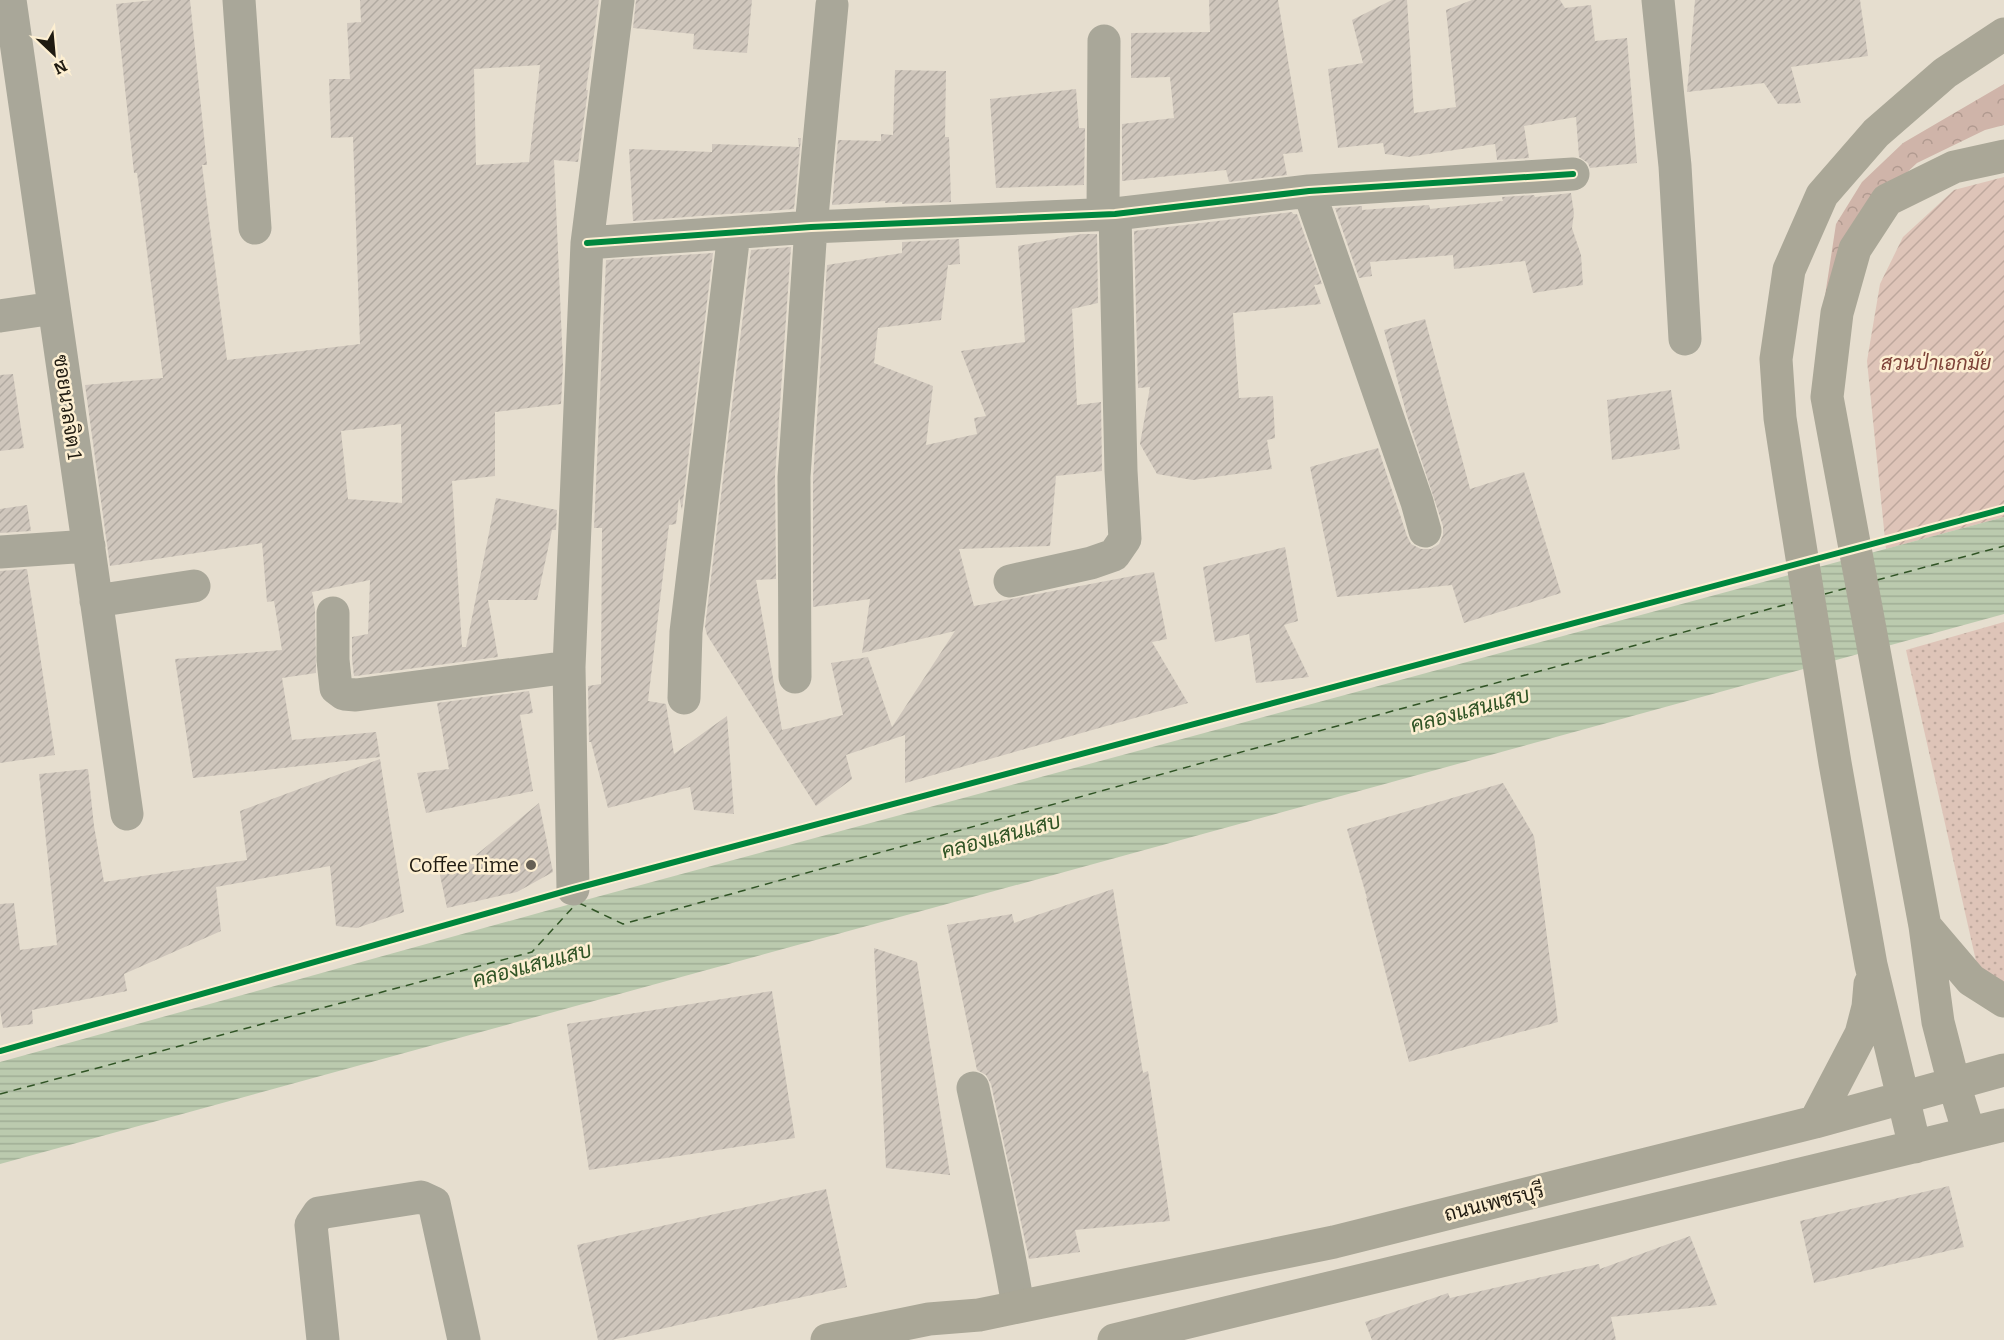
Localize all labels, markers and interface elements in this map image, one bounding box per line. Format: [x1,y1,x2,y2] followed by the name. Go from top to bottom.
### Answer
[24,24,84,84] north arrow
[51,56,70,78] text: N
[1881,351,1992,375] park label: สวนป่าเอกมัย
[49,353,87,461] street label: ซอยนวลจิต 1
[1408,681,1533,738] water label: คลองแสนแสบ
[939,807,1064,864] water label: คลองแสนแสบ
[409,853,519,877] place label: Coffee Time
[524,858,538,872] marker: Coffee Time
[470,936,595,993] water label: คลองแสนแสบ
[1441,1177,1547,1228] street label: ถนนเพชรบุรี

